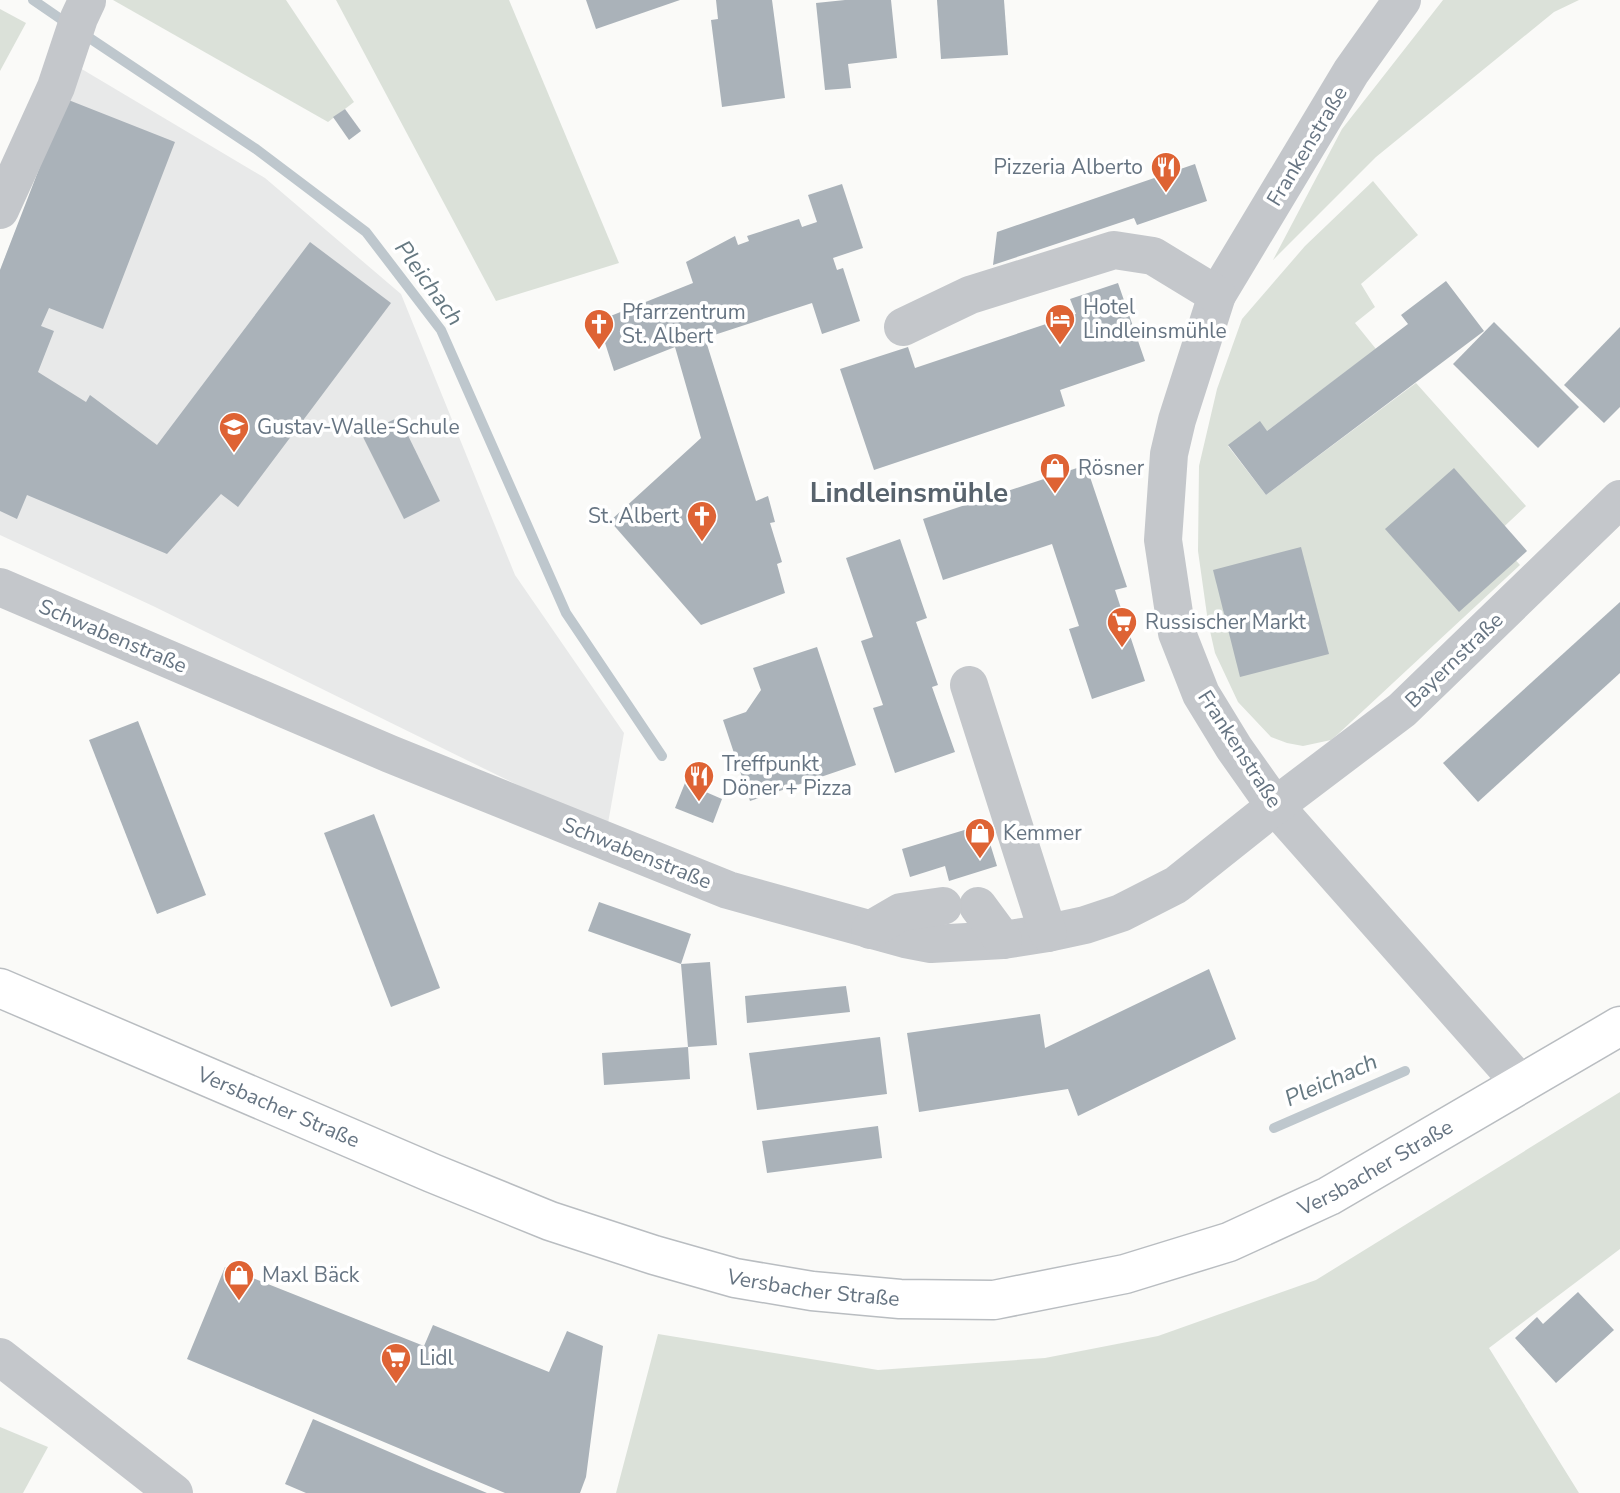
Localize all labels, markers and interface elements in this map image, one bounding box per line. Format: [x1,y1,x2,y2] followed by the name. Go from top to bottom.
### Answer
[1260,81,1354,211] street label: Frankenstraße
[1149,150,1183,194] restaurant icon: Pizzeria Alberto
[994,153,1143,181] place label: Pizzeria Alberto
[388,234,470,332] water label: Pleichach
[1083,293,1227,345] place label: Hotel Lindleinsmühle
[622,298,746,350] place label: Pfarrzentrum St. Albert
[1043,302,1077,346] hotel icon: Hotel Lindleinsmühle
[582,307,616,351] church icon: Pfarrzentrum St. Albert
[217,410,251,454] school or university icon: Gustav-Walle-Schule
[257,413,460,441] place label: Gustav-Walle-Schule
[1038,451,1072,495] shop icon: Rösner
[1078,454,1145,482] place label: Rösner
[810,474,1008,512] district label: Lindleinsmühle
[685,499,719,543] church icon: St. Albert
[588,502,680,530] place label: St. Albert
[35,592,191,680] street label: Schwabenstraße
[1105,605,1139,649] supermarket icon: Russischer Markt
[1399,606,1509,714] street label: Bayernstraße
[1145,608,1307,636] place label: Russischer Markt
[1191,685,1289,813] street label: Frankenstraße
[722,750,852,802] place label: Treffpunkt Döner + Pizza
[682,759,716,803] restaurant icon: Treffpunkt Döner + Pizza
[558,810,716,896] street label: Schwabenstraße
[963,816,997,860] shop icon: Kemmer
[1003,819,1082,847] place label: Kemmer
[1280,1046,1382,1114] water label: Pleichach
[192,1060,364,1154] street label: Versbacher Straße
[1292,1113,1458,1223] street label: Versbacher Straße
[222,1258,256,1302] shop icon: Maxl Bäck
[262,1261,360,1289] place label: Maxl Bäck
[723,1262,901,1313] street label: Versbacher Straße
[379,1341,413,1385] supermarket icon: Lidl
[419,1344,455,1372] place label: Lidl

